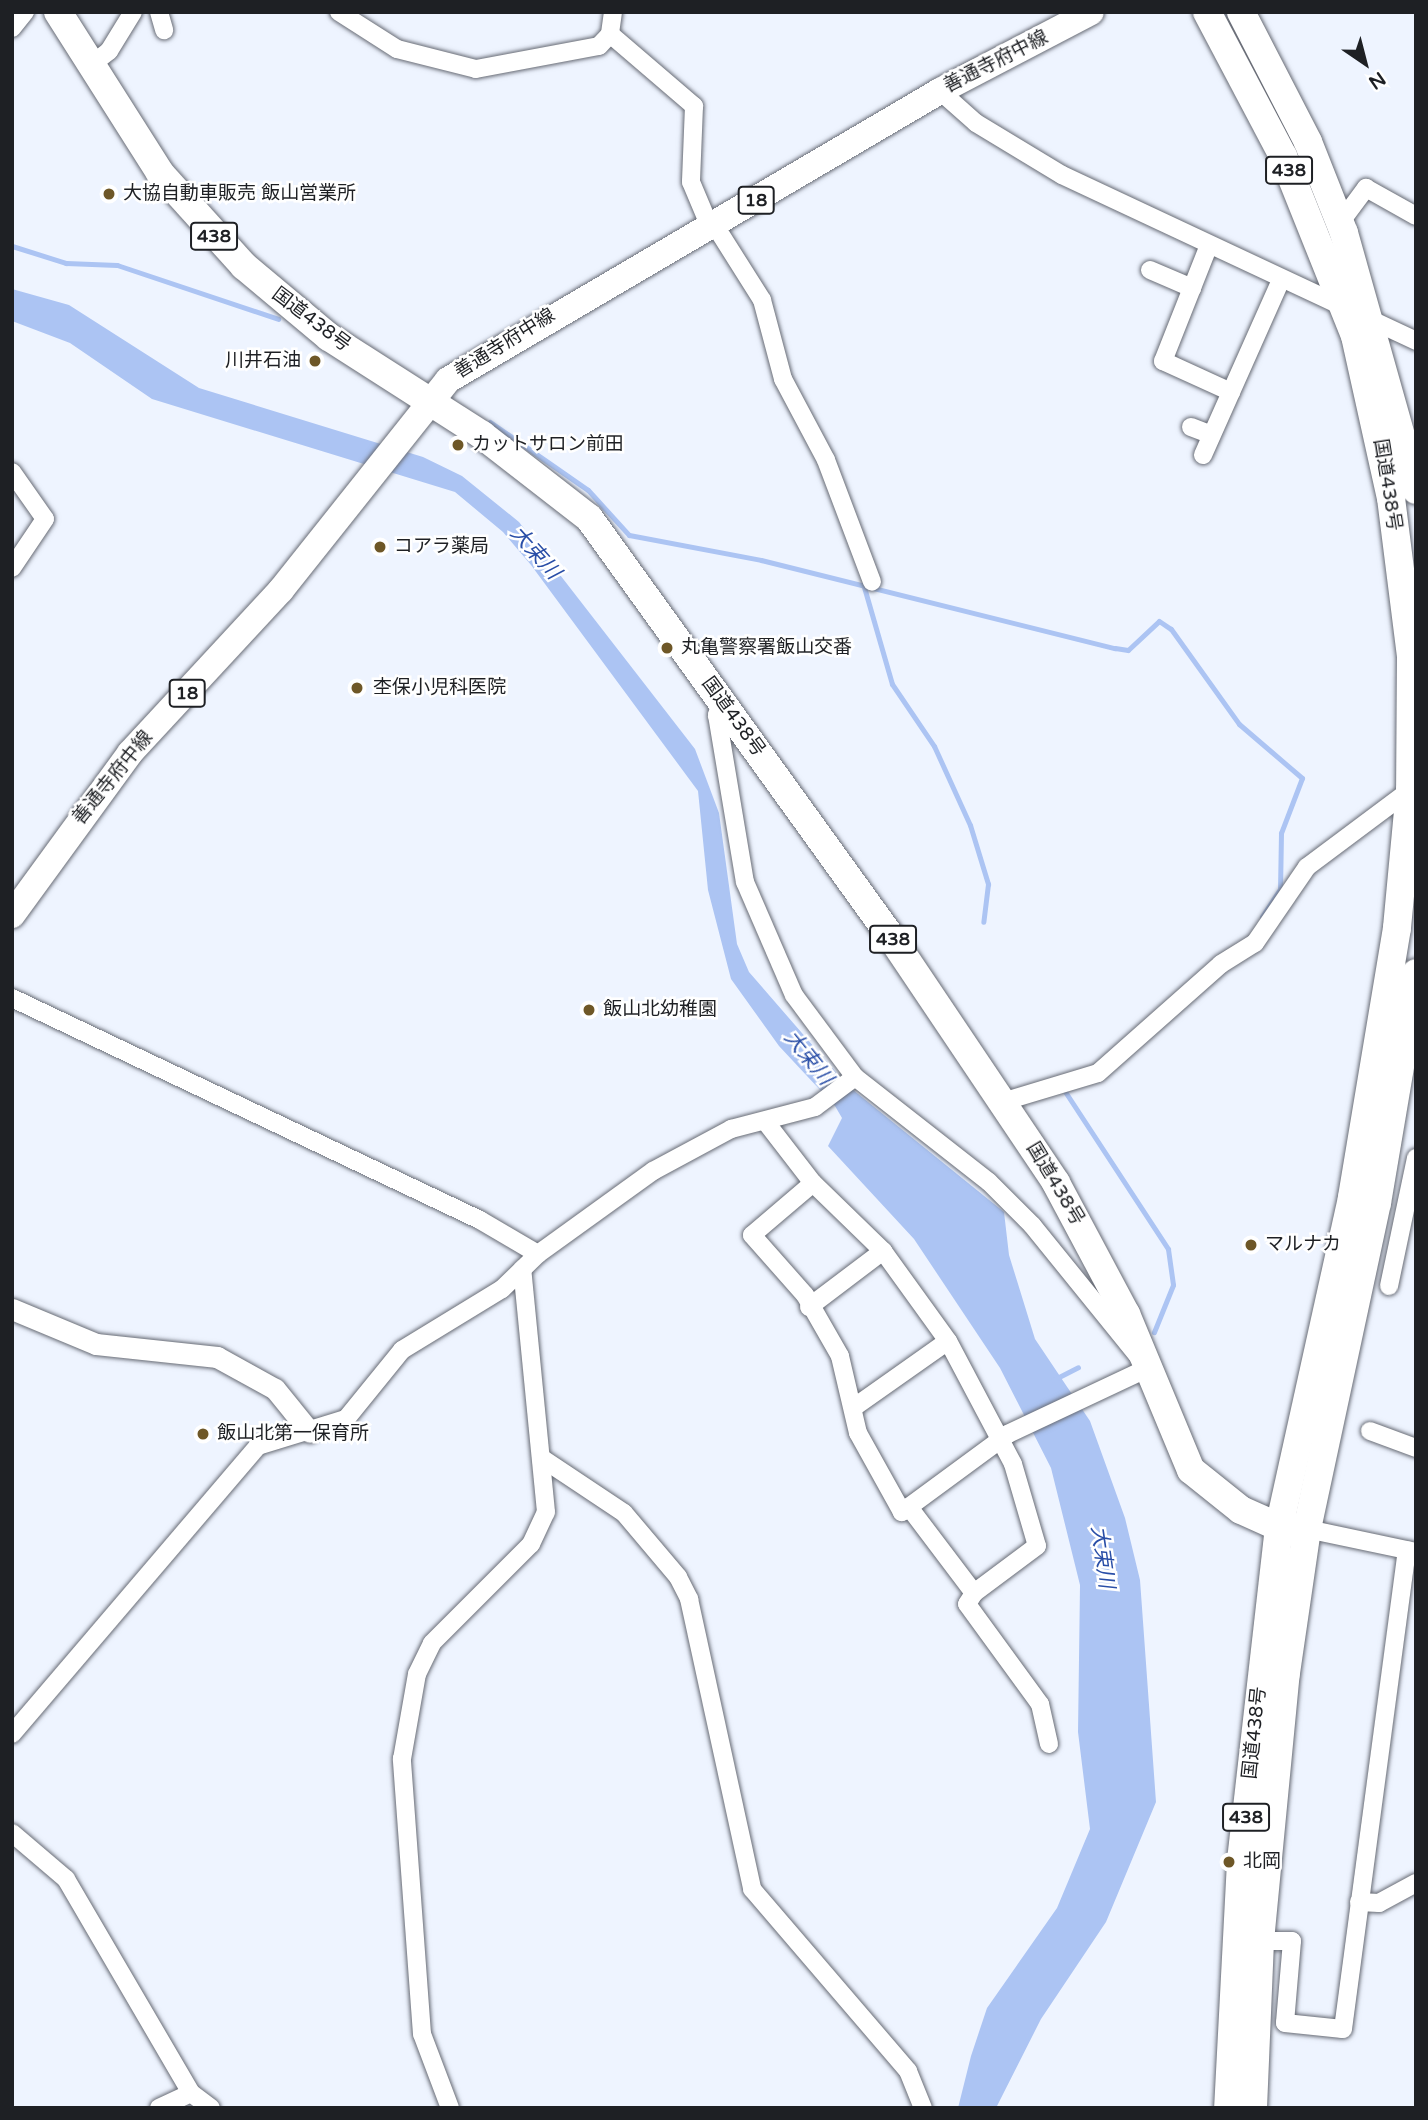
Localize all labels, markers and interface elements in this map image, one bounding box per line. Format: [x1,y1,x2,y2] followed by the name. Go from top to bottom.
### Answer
[940,26,1052,98] street label: 善通寺府中線
[1330,28,1400,98] north arrow
[1364,67,1390,94] text: N
[1264,155,1314,184] road number: 438
[123,183,356,205] place label: 大協自動車販売 飯山営業所
[101,186,117,202] marker: 大協自動車販売 飯山営業所
[737,186,775,215] road number: 18
[190,222,238,250] road number: 438
[267,283,355,357] street label: 国道438号
[451,304,559,384] street label: 善通寺府中線
[225,350,301,372] place label: 川井石油
[307,353,323,369] marker: 川井石油
[472,434,624,456] place label: カットサロン前田
[450,437,466,453] marker: カットサロン前田
[1368,437,1406,533] street label: 国道438号
[505,521,565,585] water label: 大束川
[394,536,489,558] place label: コアラ薬局
[372,539,388,555] marker: コアラ薬局
[681,637,852,659] place label: 丸亀警察署飯山交番
[659,640,675,656] marker: 丸亀警察署飯山交番
[697,673,769,761] street label: 国道438号
[373,677,506,699] place label: 杢保小児科医院
[168,678,206,708] road number: 18
[347,678,367,698] marker: 杢保小児科医院
[68,727,158,829] street label: 善通寺府中線
[868,924,917,954] road number: 438
[603,999,717,1021] place label: 飯山北幼稚園
[581,1002,597,1018] marker: 飯山北幼稚園
[778,1026,838,1090] water label: 大束川
[1021,1138,1089,1230] street label: 国道438号
[1265,1234,1341,1256] place label: マルナカ
[1243,1237,1259,1253] marker: マルナカ
[217,1423,369,1445] place label: 飯山北第一保育所
[195,1426,211,1442] marker: 飯山北第一保育所
[1085,1524,1119,1590] water label: 大束川
[1239,1686,1271,1780] street label: 国道438号
[1222,1802,1270,1831] road number: 438
[1243,1851,1281,1873] place label: 北岡
[1221,1854,1237,1870] marker: 北岡

